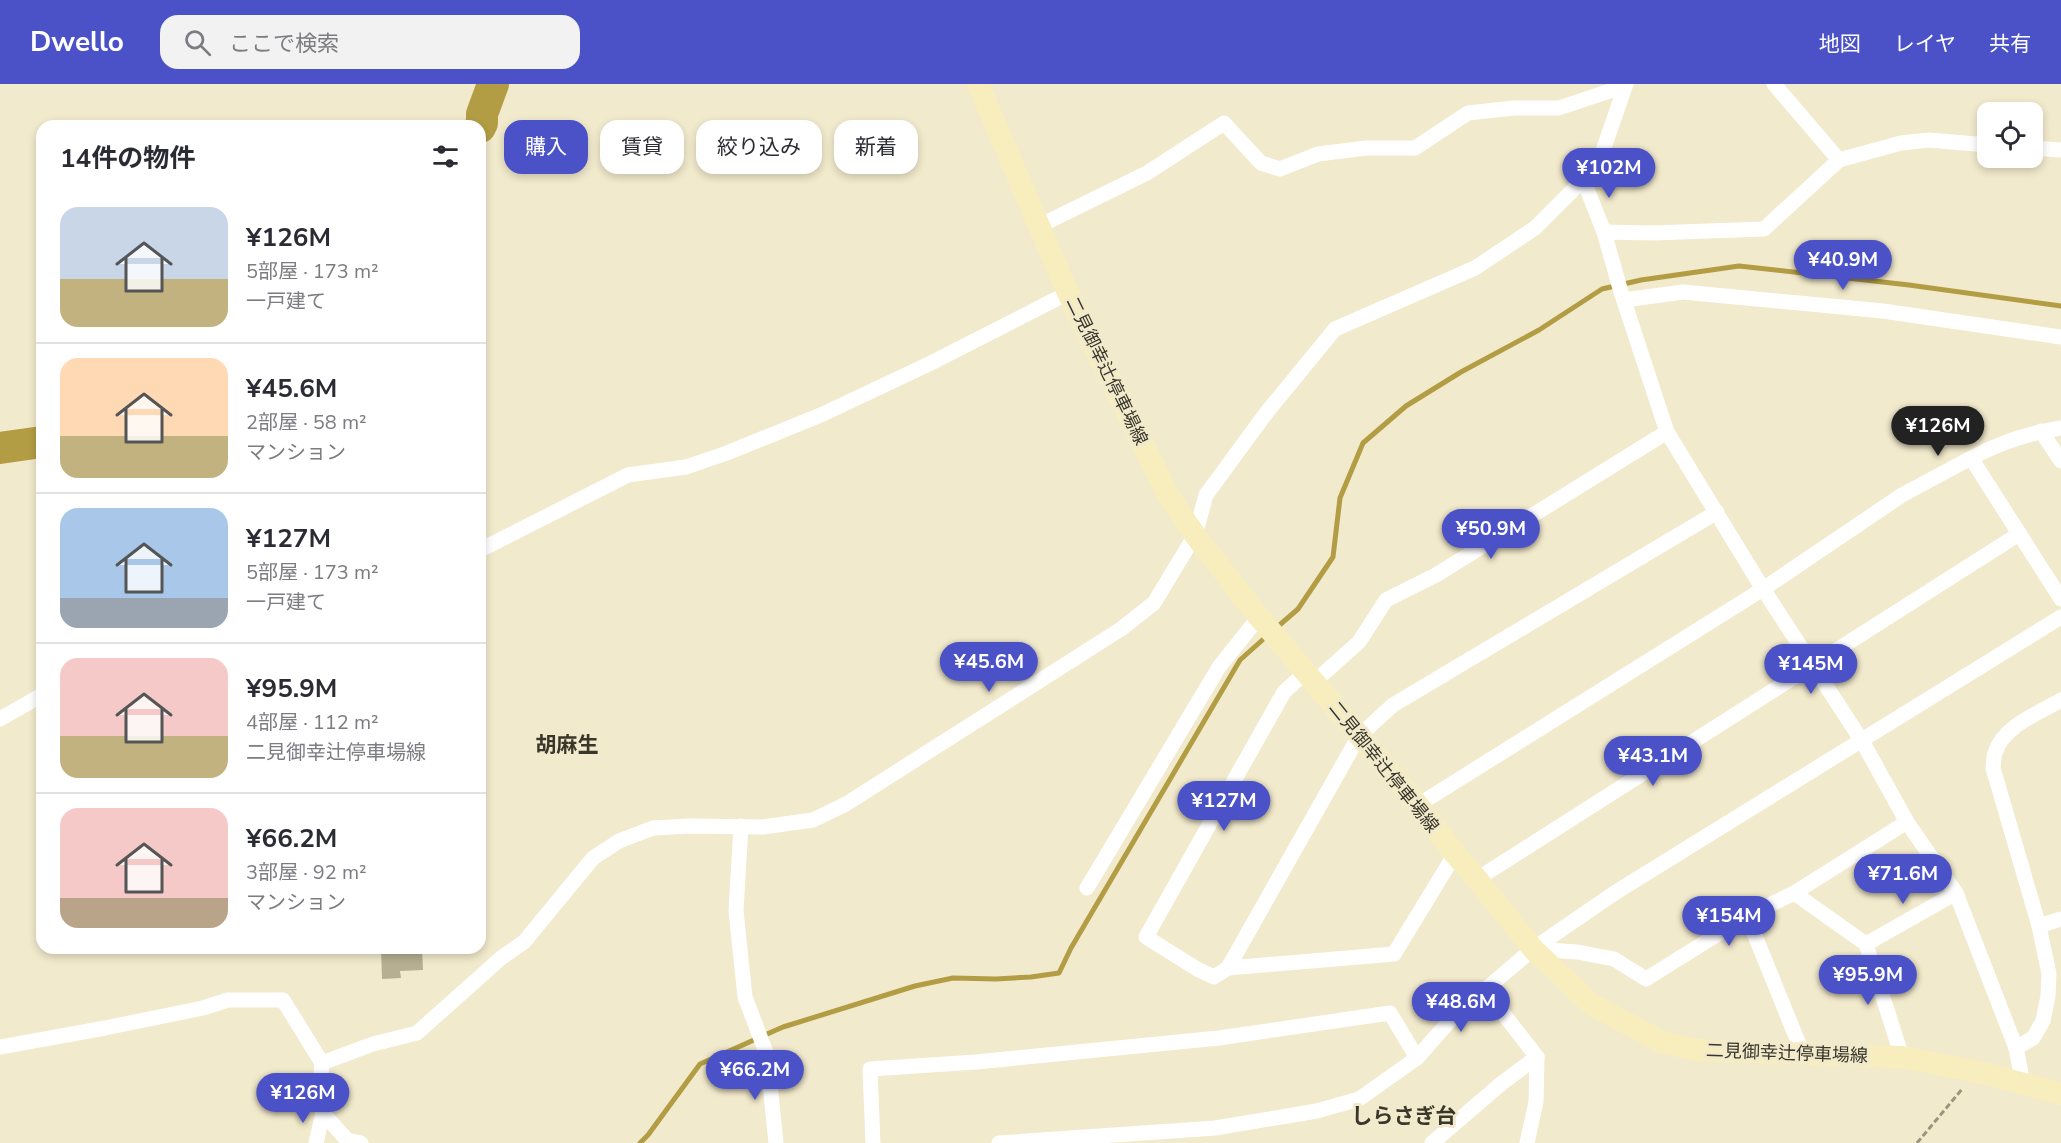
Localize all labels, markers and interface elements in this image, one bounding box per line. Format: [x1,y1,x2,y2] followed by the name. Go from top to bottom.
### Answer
[160,15,580,69] search box
[30,23,124,61] text: Dwello
[181,26,214,59] icon: search
[229,29,339,59] text: ここで検索
[1819,30,1861,58] text: 地図
[1894,30,1956,58] text: レイヤ
[1989,30,2031,58] text: 共有
[1977,102,2043,168] map controls
[1977,102,2043,168] button: locate
[504,120,588,174] chip: 購入
[600,120,684,174] chip: 賃貸
[696,120,822,174] chip: 絞り込み
[834,120,918,174] chip: 新着
[429,140,462,173] icon: filters
[60,141,195,176] text: 14件の物件
[1567,148,1651,199] pin: ¥102M
[1576,154,1642,181] text: ¥102M
[246,220,331,255] text: ¥126M
[108,231,180,303] icon: home
[1794,240,1892,291] pin: ¥40.9M
[1808,246,1878,273] text: ¥40.9M
[246,258,379,285] text: 5部屋 · 173 m²
[246,288,326,315] text: 一戸建て
[1061,293,1153,449] street label: 二見御幸辻停車場線
[246,371,337,406] text: ¥45.6M
[108,382,180,454] icon: home
[1896,406,1980,457] pin: ¥126M
[246,409,367,436] text: 2部屋 · 58 m²
[1905,412,1971,439] text: ¥126M
[246,439,346,466] text: マンション
[1442,509,1540,560] pin: ¥50.9M
[1456,515,1526,542] text: ¥50.9M
[246,521,331,556] text: ¥127M
[108,532,180,604] icon: home
[246,559,379,586] text: 5部屋 · 173 m²
[246,589,326,616] text: 一戸建て
[940,642,1038,693] pin: ¥45.6M
[1769,644,1853,695] pin: ¥145M
[954,648,1024,675] text: ¥45.6M
[1778,650,1844,677] text: ¥145M
[246,671,337,706] text: ¥95.9M
[108,682,180,754] icon: home
[1324,696,1444,838] street label: 二見御幸辻停車場線
[246,709,379,736] text: 4部屋 · 112 m²
[536,731,599,759] district label: 胡麻生
[1604,736,1702,787] pin: ¥43.1M
[246,739,426,766] text: 二見御幸辻停車場線
[1618,742,1688,769] text: ¥43.1M
[1182,781,1266,832] pin: ¥127M
[1191,787,1257,814] text: ¥127M
[246,821,337,856] text: ¥66.2M
[108,832,180,904] icon: home
[1854,854,1952,905] pin: ¥71.6M
[246,859,367,886] text: 3部屋 · 92 m²
[1868,860,1938,887] text: ¥71.6M
[246,889,346,916] text: マンション
[1687,896,1771,947] pin: ¥154M
[1696,902,1762,929] text: ¥154M
[1819,955,1917,1006] pin: ¥95.9M
[1833,961,1903,988] text: ¥95.9M
[1412,982,1510,1033] pin: ¥48.6M
[1426,988,1496,1015] text: ¥48.6M
[1706,1038,1868,1068] street label: 二見御幸辻停車場線
[706,1050,804,1101] pin: ¥66.2M
[720,1056,790,1083] text: ¥66.2M
[261,1073,345,1124] pin: ¥126M
[270,1079,336,1106] text: ¥126M
[1352,1102,1457,1130] district label: しらさぎ台

